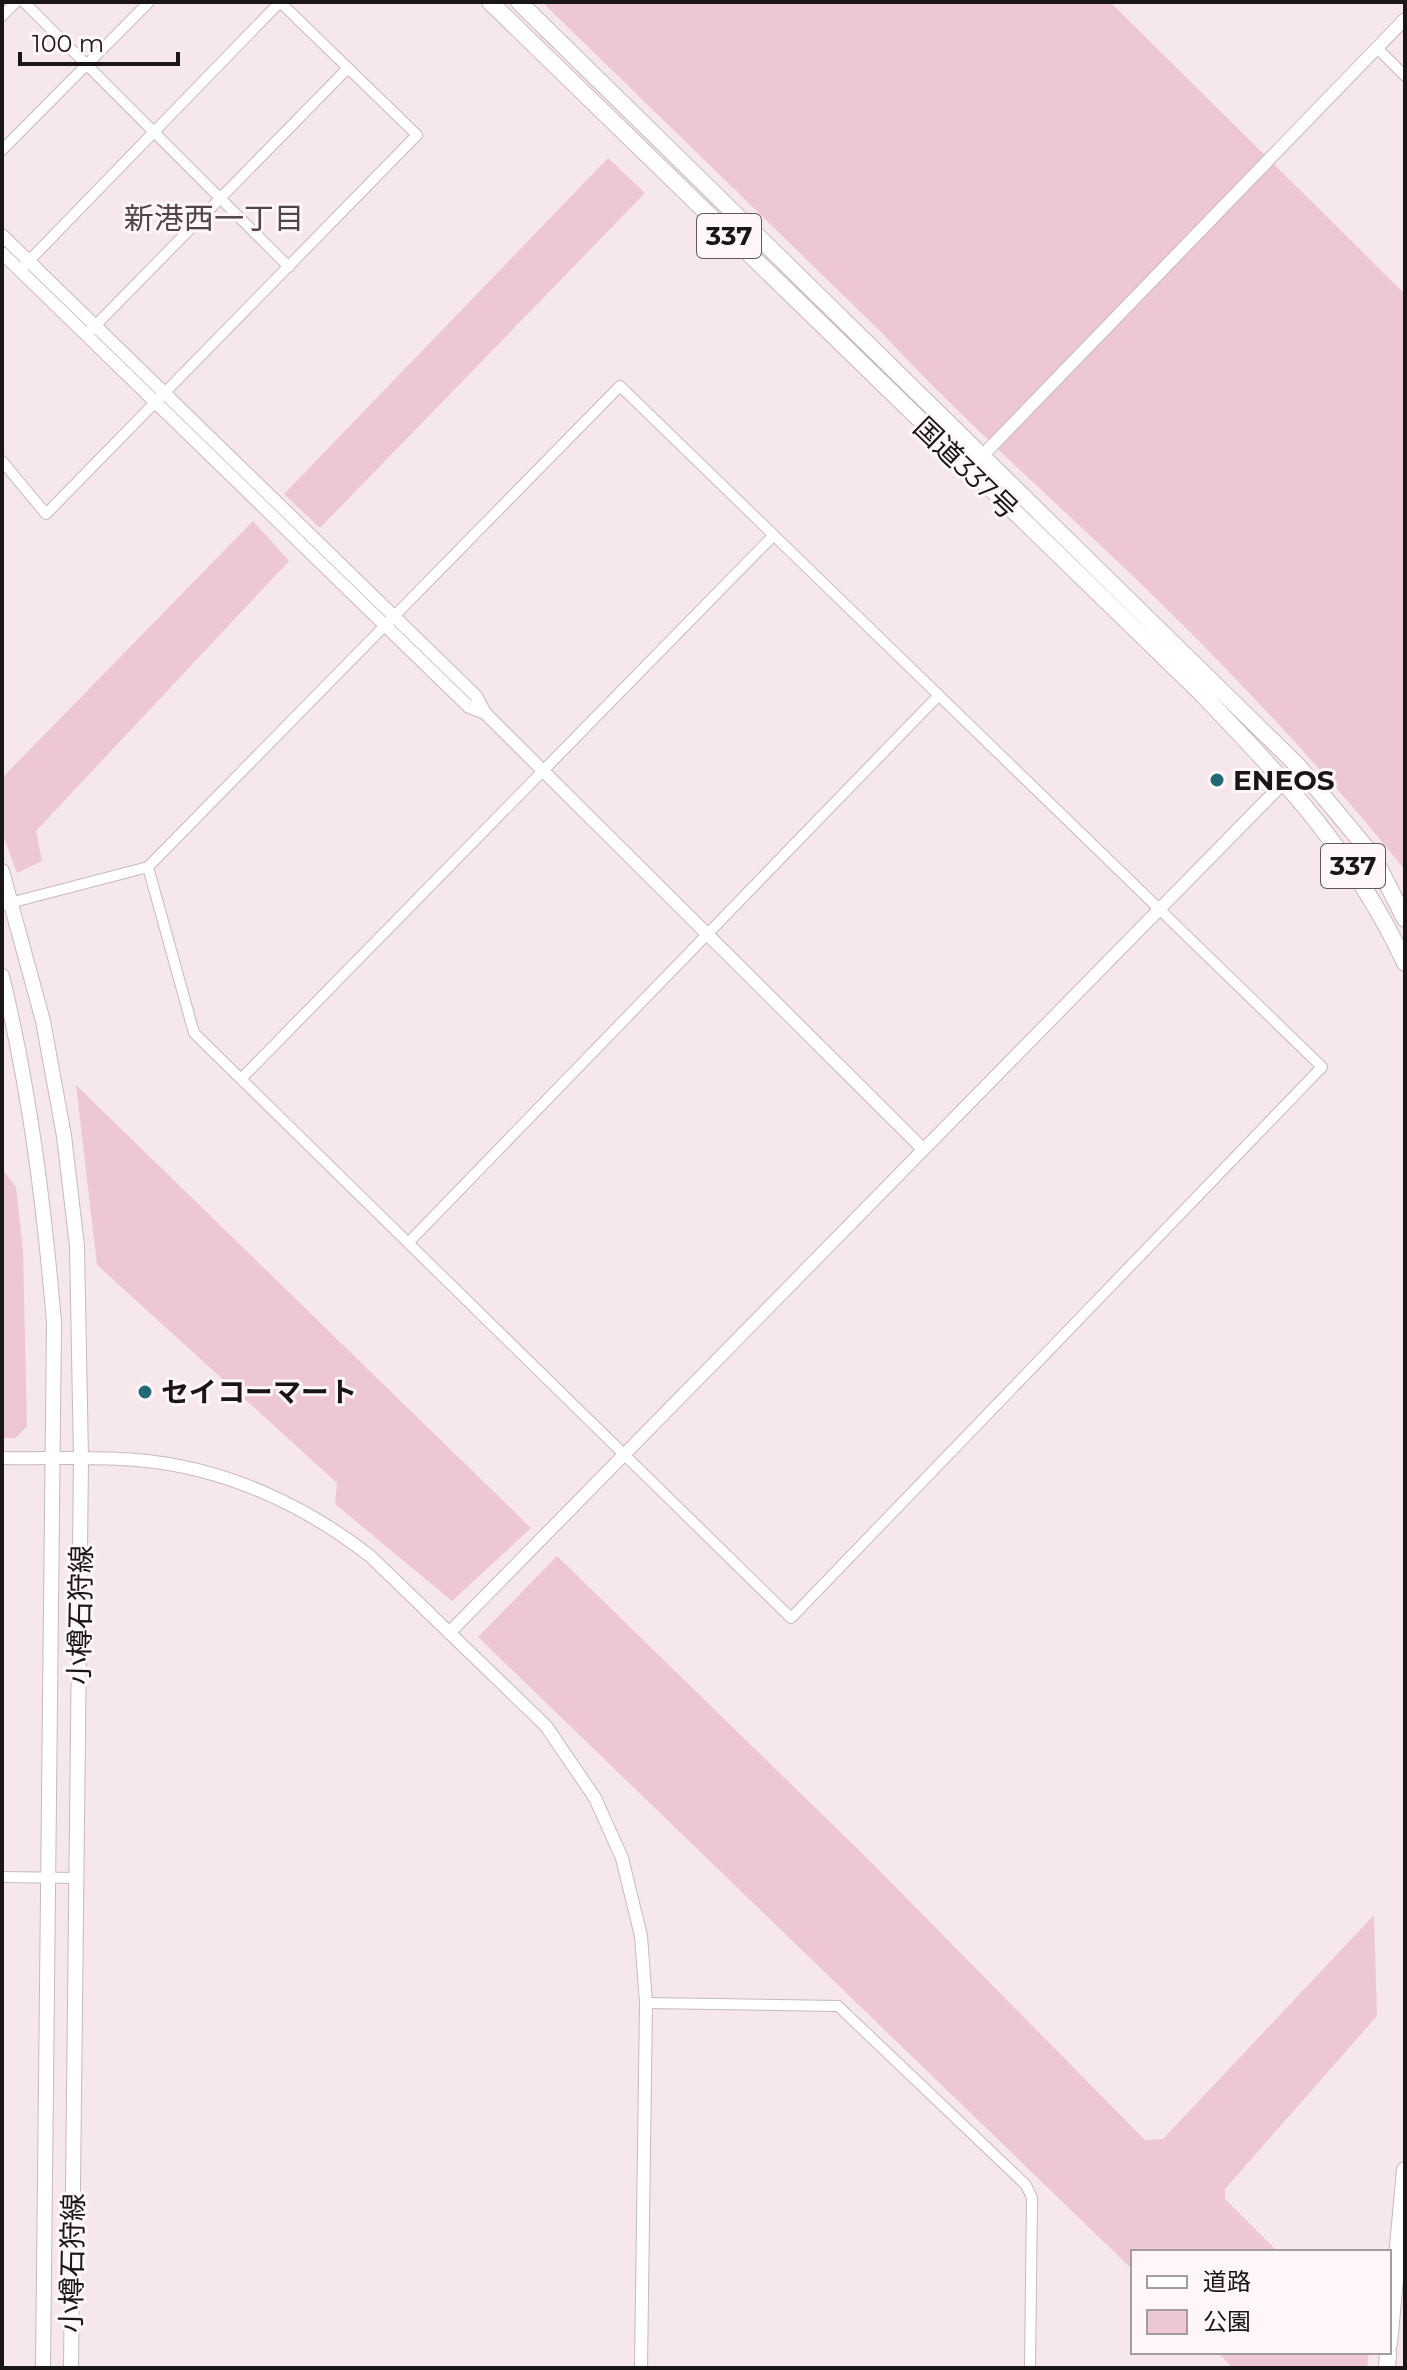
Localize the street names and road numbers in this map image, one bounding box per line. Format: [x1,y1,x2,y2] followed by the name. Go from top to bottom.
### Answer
[697,214,761,258] road number: 337
[907,410,1025,526] street label: 国道337号
[1321,844,1385,888] road number: 337
[62,1545,98,1685] street label: 小樽石狩線
[54,2193,90,2333] street label: 小樽石狩線

